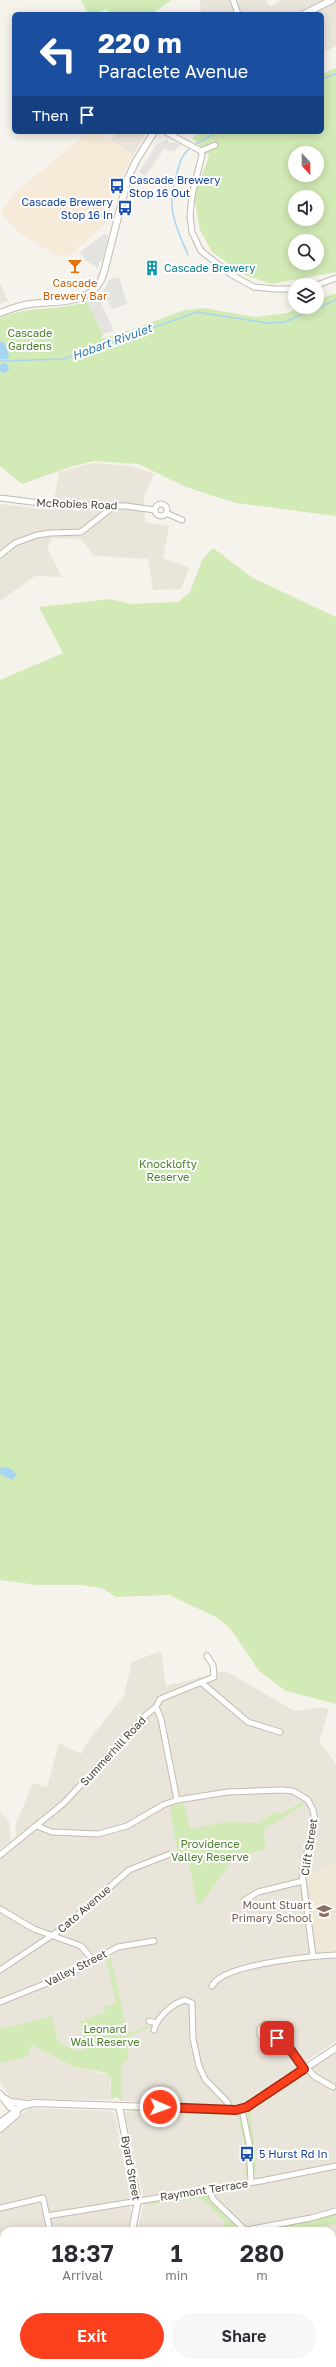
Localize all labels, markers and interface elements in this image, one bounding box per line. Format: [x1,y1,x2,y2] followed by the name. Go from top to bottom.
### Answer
[98,26,182,59] text: 220 m
[32,28,84,80] icon: left
[98,60,248,82] text: Paraclete Avenue
[76,104,98,126] icon: arrive
[32,106,68,124] text: Then
[288,146,324,182] north arrow
[288,146,324,314] map controls
[129,173,220,199] place label: Cascade Brewery Stop 16 Out
[108,177,126,195] bus stop icon: Cascade Brewery Stop 16 Out
[288,190,324,226] button: sound
[22,195,113,221] place label: Cascade Brewery Stop 16 In
[116,199,134,217] bus stop icon: Cascade Brewery Stop 16 In
[288,234,324,270] button: search
[66,257,84,275] bar icon: Cascade Brewery Bar
[143,259,161,277] building icon: Cascade Brewery
[164,261,255,274] place label: Cascade Brewery
[43,276,108,302] place label: Cascade Brewery Bar
[288,278,324,314] button: layers
[70,320,155,363] water label: Hobart Rivulet
[8,326,52,352] park label: Cascade Gardens
[36,496,118,511] street label: McRobies Road
[139,1157,197,1183] park label: Knocklofty Reserve
[77,1713,148,1788] street label: Summerhill Road
[298,1817,319,1876] street label: Clift Street
[171,1837,249,1863] park label: Providence Valley Reserve
[54,1882,113,1935] street label: Cato Avenue
[232,1898,312,1924] place label: Mount Stuart Primary School
[315,1902,333,1920] school or university icon: Mount Stuart Primary School
[43,1946,109,1989] street label: Valley Street
[260,2021,294,2055] pin
[70,2022,140,2048] park label: Leonard Wall Reserve
[266,2027,288,2049] icon: arrive
[139,2086,181,2128] position arrow
[119,2135,144,2201] street label: Byard Street
[238,2145,256,2163] bus stop icon: 5 Hurst Rd In
[259,2147,328,2160] place label: 5 Hurst Rd In
[159,2176,249,2203] street label: Raymont Terrace
[52,2238,114,2267] text: 18:37
[171,2238,183,2267] text: 1
[240,2238,284,2267] text: 280
[62,2267,103,2283] text: Arrival
[165,2267,188,2283] text: min
[256,2267,268,2283] text: m
[20,2313,164,2359] button: Exit
[172,2313,316,2359] button: Share

